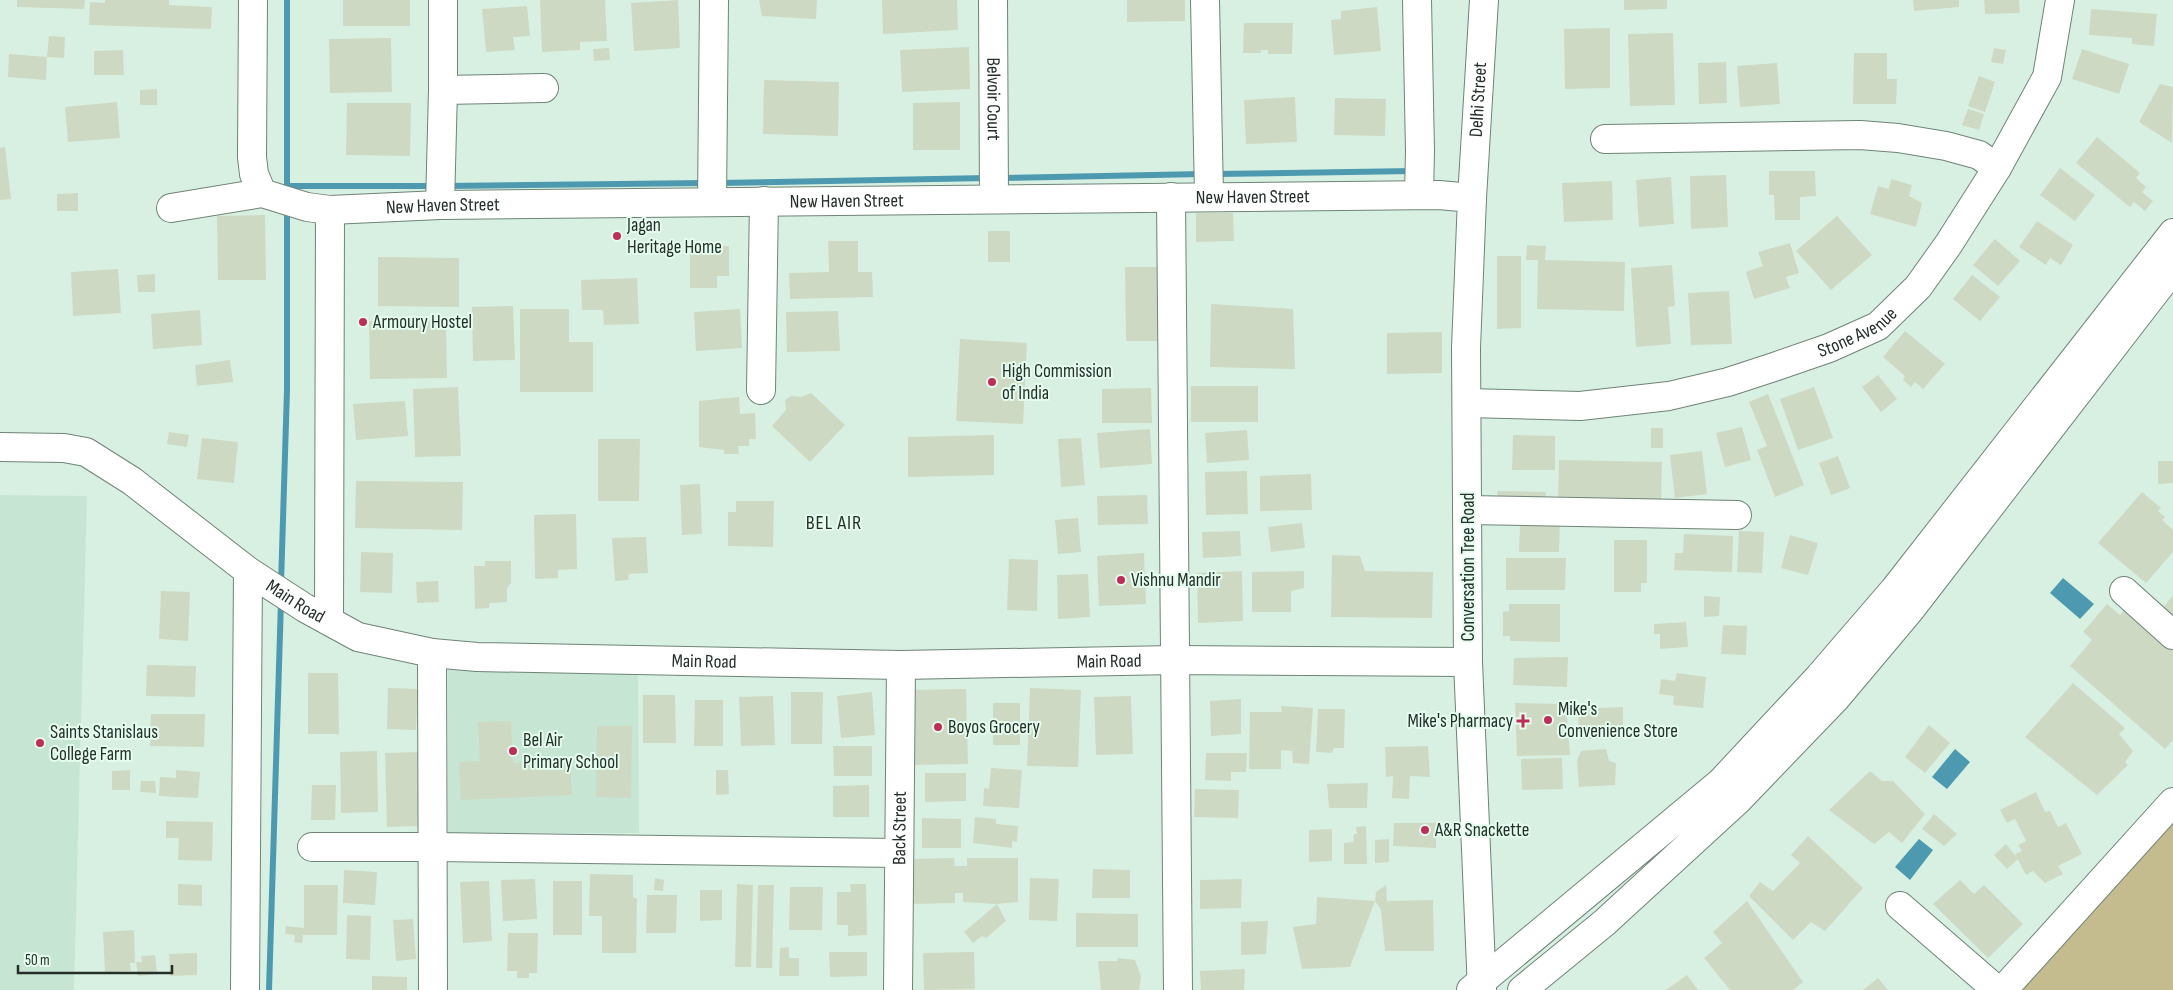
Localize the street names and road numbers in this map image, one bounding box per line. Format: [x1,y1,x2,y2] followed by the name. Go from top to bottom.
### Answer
[982,57,1005,141] street label: Belvoir Court
[1464,61,1492,138] street label: Delhi Street
[1196,185,1310,209] street label: New Haven Street
[790,189,904,213] street label: New Haven Street
[385,193,500,219] street label: New Haven Street
[1815,302,1902,363] street label: Stone Avenue
[1457,493,1480,641] street label: Conversation Tree Road
[262,574,329,628] street label: Main Road
[671,649,737,673] street label: Main Road
[1076,649,1142,673] street label: Main Road
[888,791,911,865] street label: Back Street

